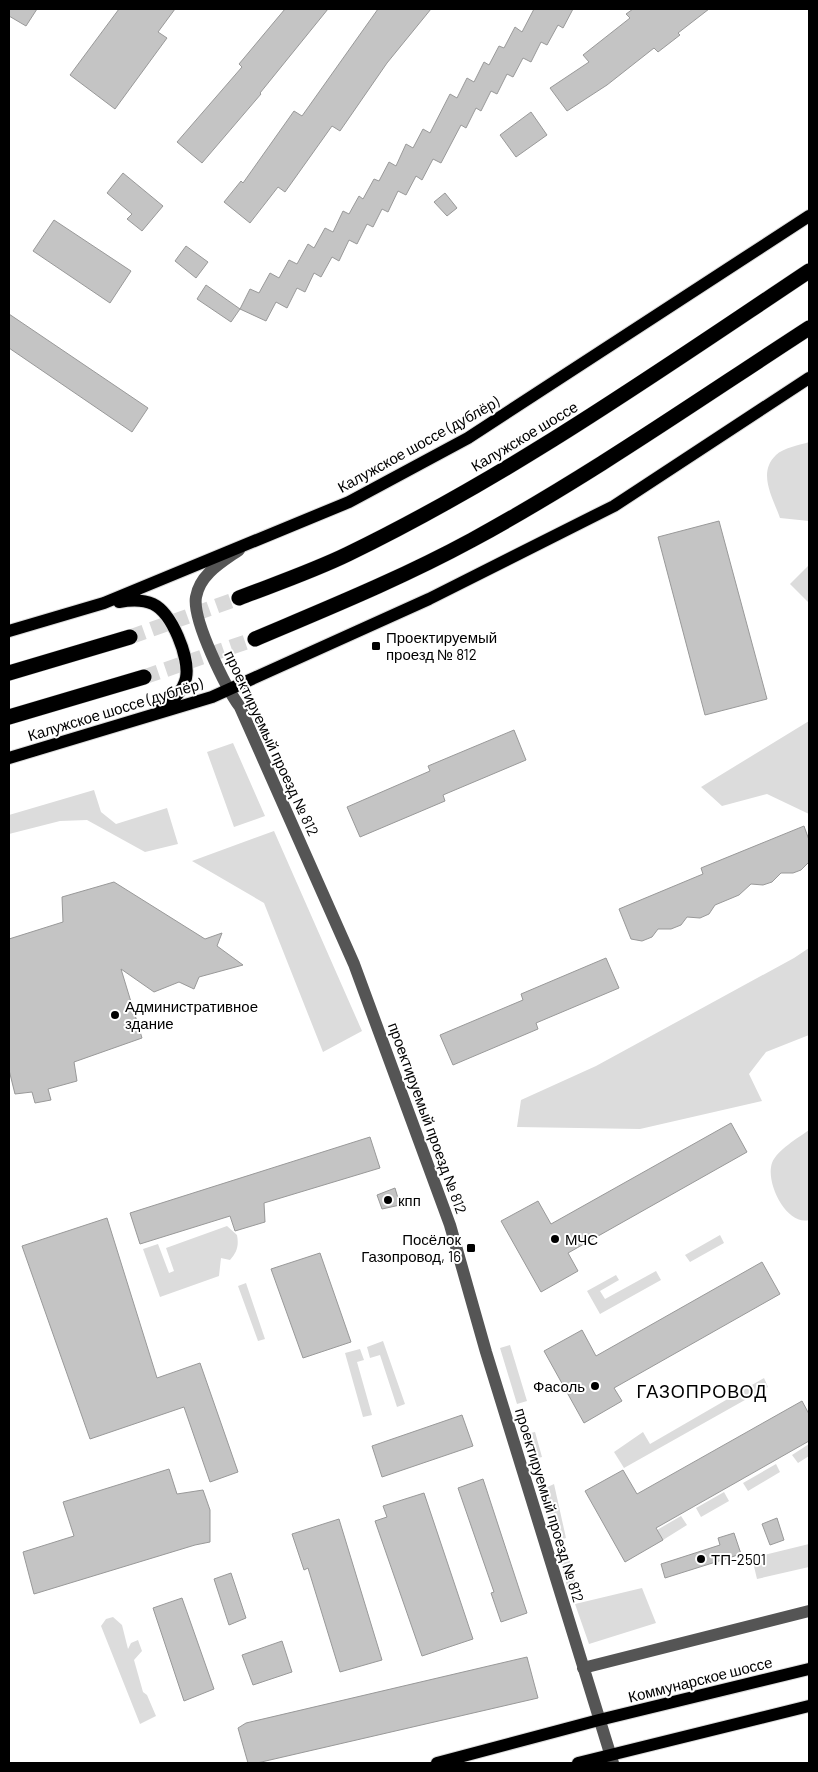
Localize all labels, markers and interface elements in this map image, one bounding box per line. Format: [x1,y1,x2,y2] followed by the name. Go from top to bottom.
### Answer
[334,392,502,496] street label: Калужское шоссе (дублёр)
[467,397,581,475] street label: Калужское шоссе
[386,628,497,663] place label: Проектируемый проезд № 812
[370,640,382,652] marker: Проектируемый проезд № 812
[221,647,323,839] street label: проектируемый проезд № 812
[25,674,205,744] street label: Калужское шоссе (дублёр)
[125,997,258,1032] place label: Административное здание
[109,1009,121,1021] marker: Административное здание
[385,1020,471,1216] street label: проектируемый проезд № 812
[398,1191,421,1209] place label: кпп
[382,1194,394,1206] marker: кпп
[361,1230,461,1265] place label: Посёлок Газопровод, 16
[565,1230,598,1248] place label: МЧС
[549,1233,561,1245] marker: МЧС
[465,1242,477,1254] marker: Посёлок Газопровод, 16
[533,1377,585,1395] place label: Фасоль
[589,1380,601,1392] marker: Фасоль
[637,1380,767,1402] district label: ГАЗОПРОВОД
[512,1406,588,1604] street label: проектируемый проезд № 812
[711,1550,766,1568] place label: ТП-2501
[695,1553,707,1565] marker: ТП-2501
[626,1652,774,1706] street label: Коммунарское шоссе

